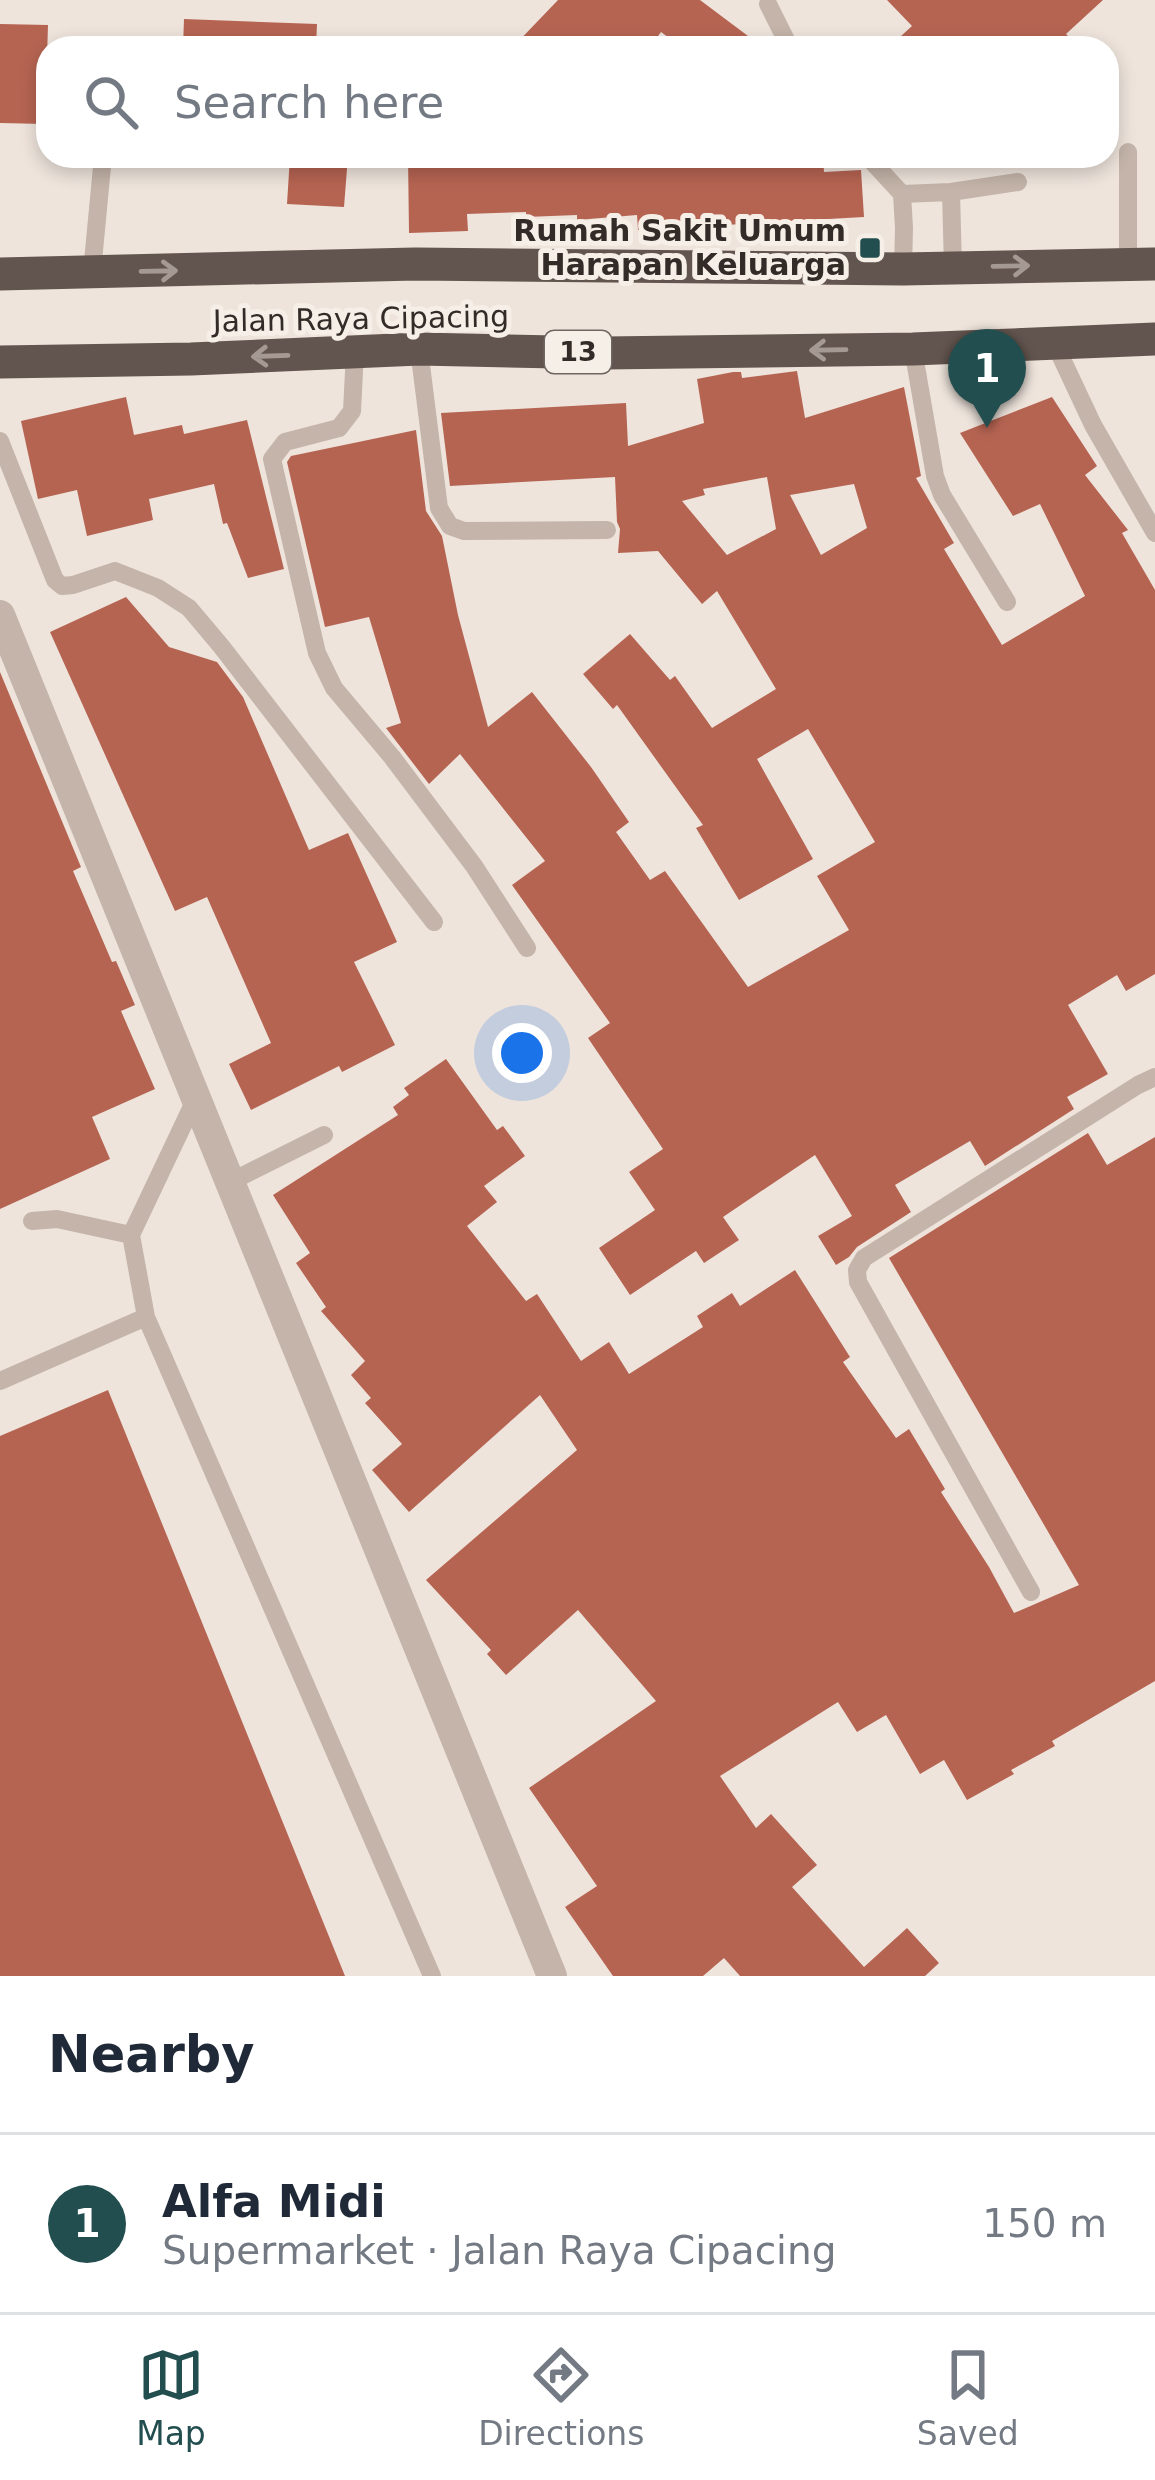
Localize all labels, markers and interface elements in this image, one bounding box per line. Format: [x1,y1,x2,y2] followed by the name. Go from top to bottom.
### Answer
[36,36,1119,168] search box
[78,69,144,135] icon: search
[174,76,444,129] text: Search here
[513,213,846,282] place label: Rumah Sakit Umum Harapan Keluarga
[857,235,883,261] marker: Rumah Sakit Umum Harapan Keluarga
[991,255,1030,278] one-way arrow
[139,259,178,282] one-way arrow
[211,298,509,339] street label: Jalan Raya Cipacing
[948,329,1026,428] pin: 1
[545,331,611,373] road number: 13
[809,339,848,361] one-way arrow
[251,345,290,368] one-way arrow
[492,1023,552,1083] your location
[48,2025,255,2084] text: Nearby
[162,2175,386,2228] text: Alfa Midi
[73,2201,101,2246] text: 1
[982,2201,1107,2246] text: 150 m
[162,2228,836,2273] text: Supermarket · Jalan Raya Cipacing
[136,2342,206,2453] tab: Map
[478,2342,644,2453] tab: Directions
[917,2342,1019,2453] tab: Saved

